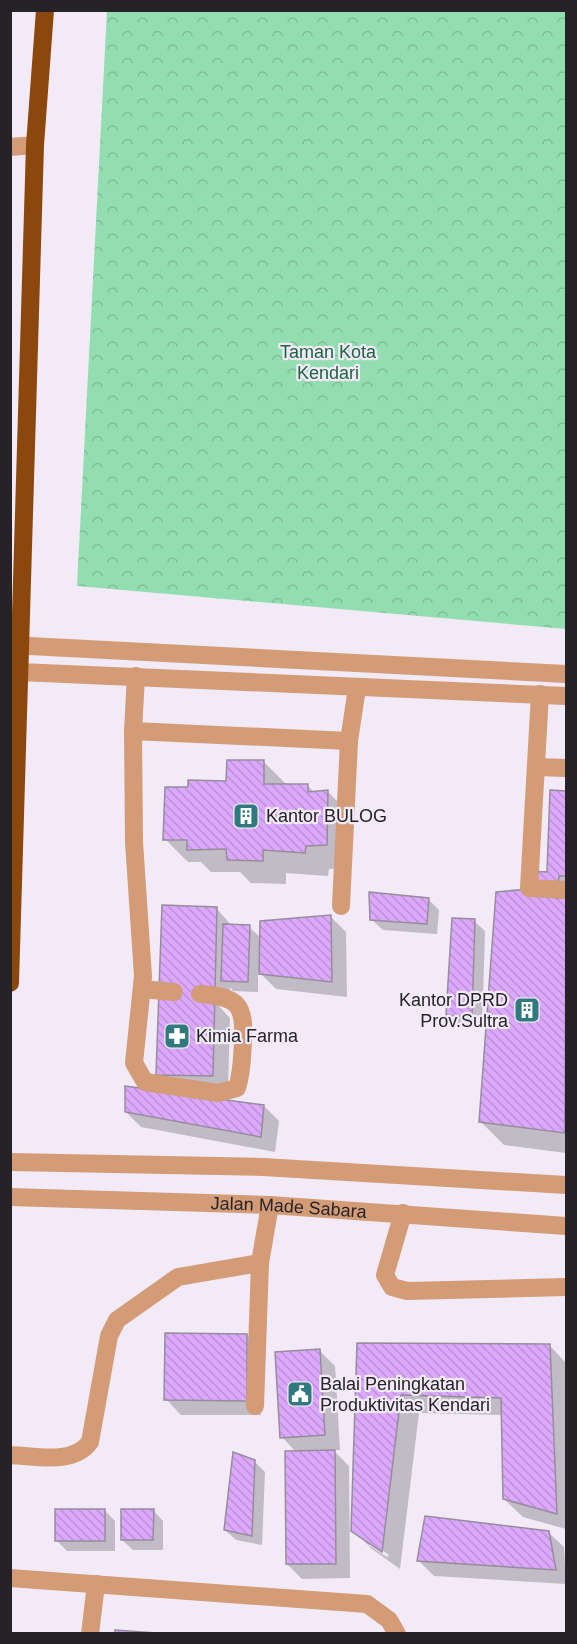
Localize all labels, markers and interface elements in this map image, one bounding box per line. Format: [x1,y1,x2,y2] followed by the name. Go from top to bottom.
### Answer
[280,342,377,383] park label: Taman Kota Kendari
[231,801,261,831] building icon: Kantor BULOG
[266,806,387,826] place label: Kantor BULOG
[399,990,509,1031] place label: Kantor DPRD Prov.Sultra
[512,995,542,1025] building icon: Kantor DPRD Prov.Sultra
[162,1021,192,1051] pharmacy icon: Kimia Farma
[196,1026,299,1046] place label: Kimia Farma
[210,1193,368,1222] street label: Jalan Made Sabara
[320,1374,490,1415] place label: Balai Peningkatan Produktivitas Kendari
[285,1379,315,1409] public building icon: Balai Peningkatan Produktivitas Kendari

